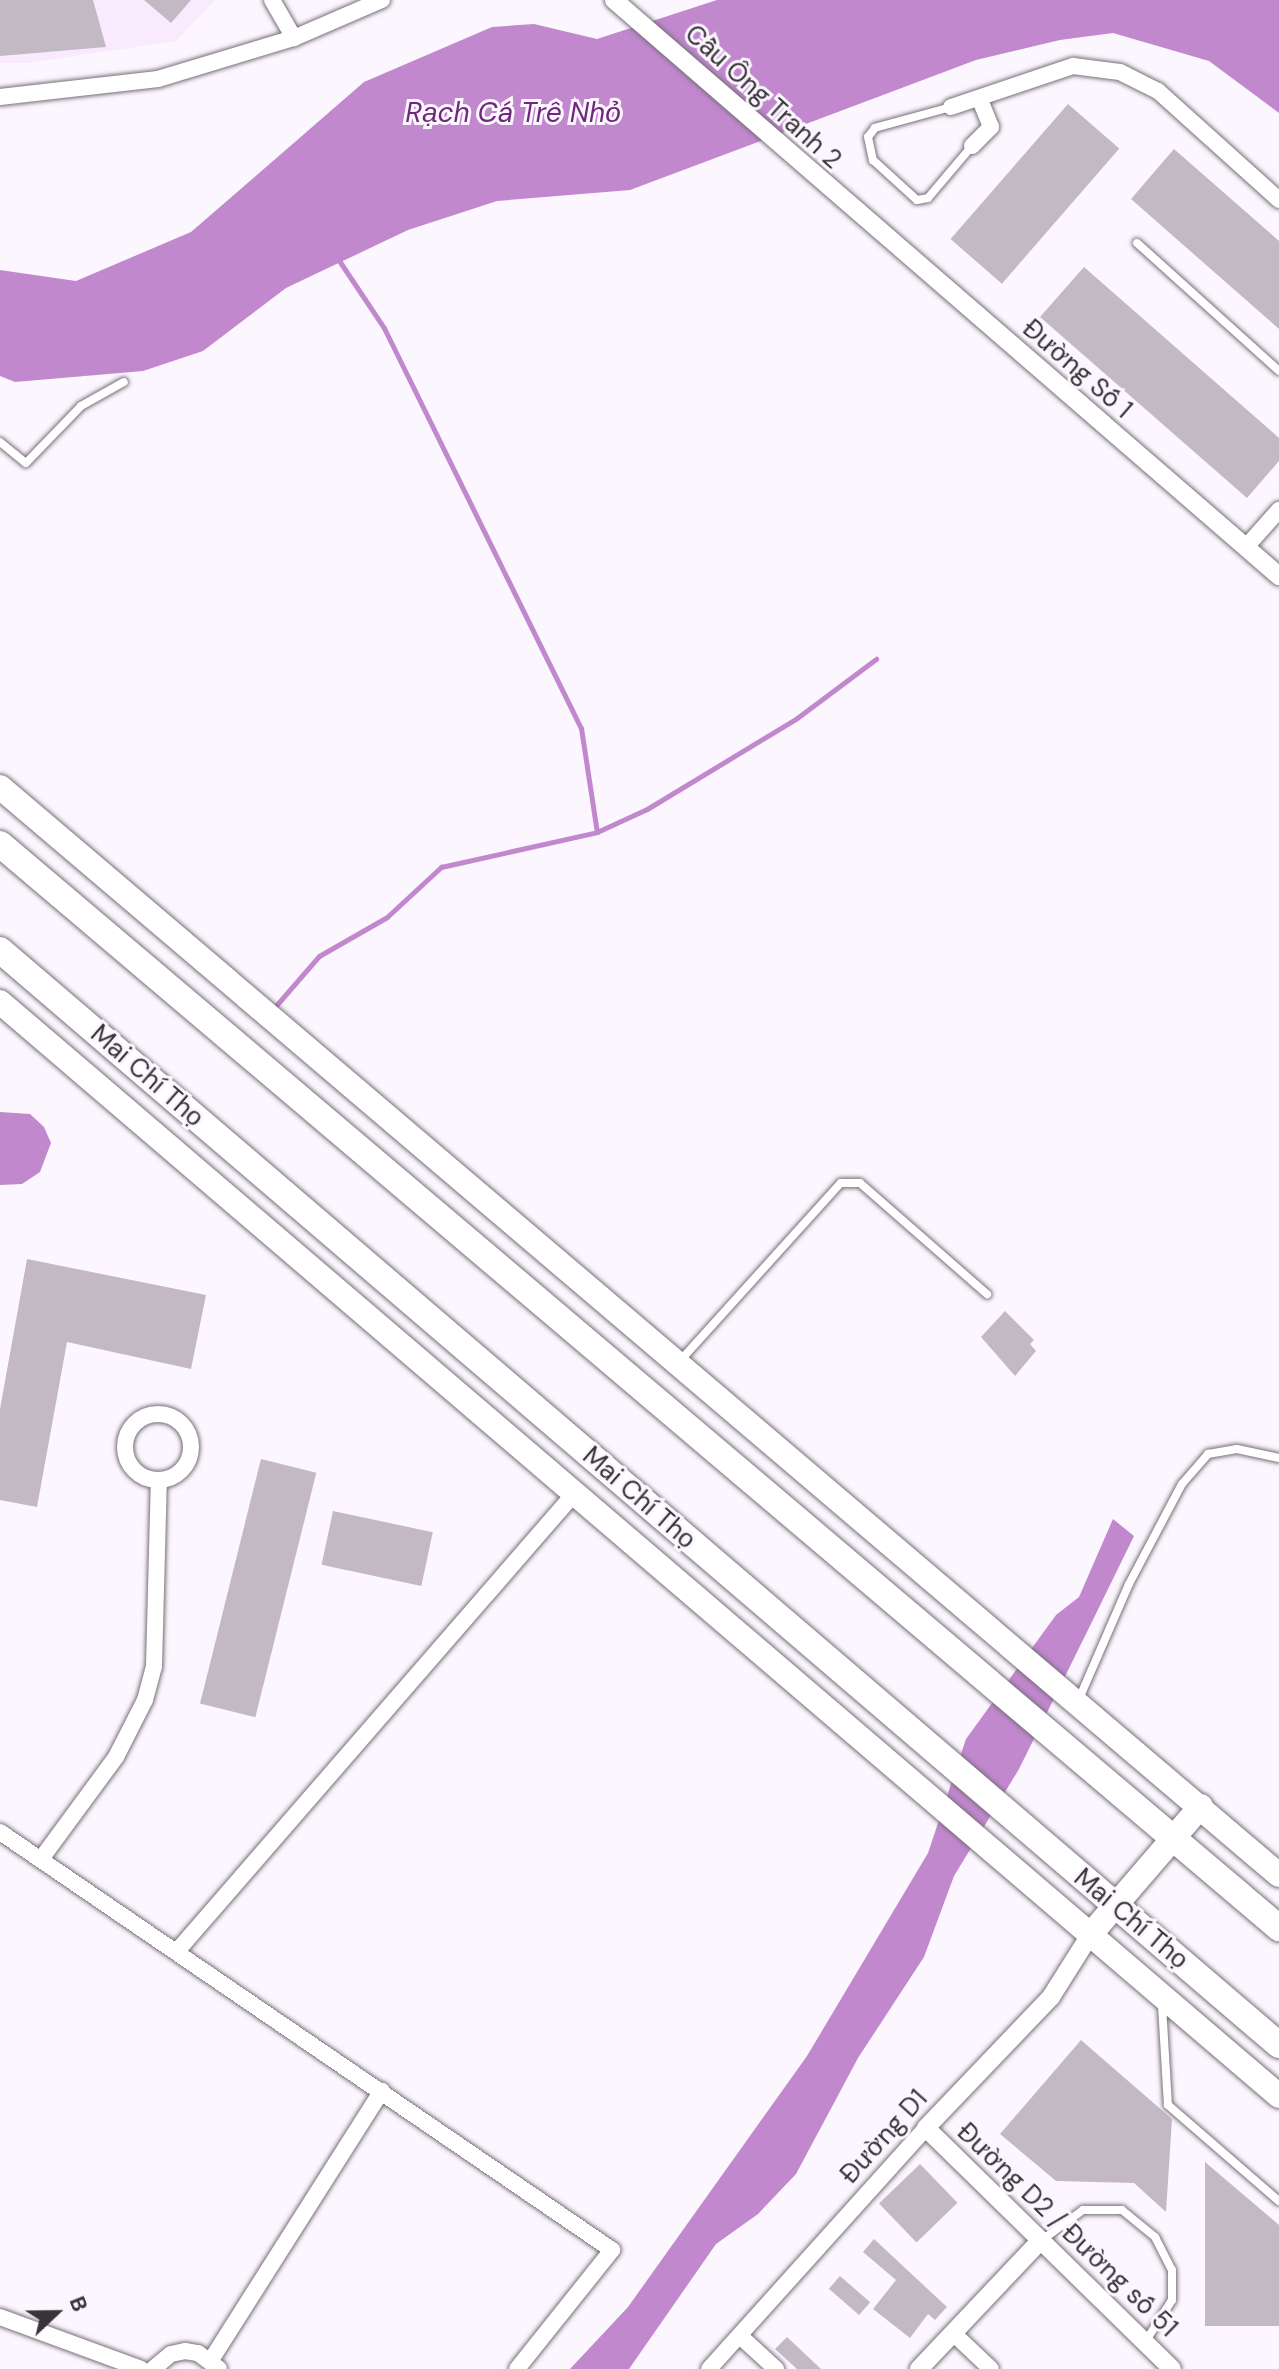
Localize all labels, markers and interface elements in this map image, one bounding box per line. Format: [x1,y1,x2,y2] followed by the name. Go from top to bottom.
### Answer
[678,19,848,175] street label: Cầu Ông Tranh 2
[405,96,621,130] water label: Rạch Cá Trê Nhỏ
[1016,313,1138,425] street label: Đường Số 1
[84,1018,210,1134] street label: Mai Chí Thọ
[576,1440,702,1556] street label: Mai Chí Thọ
[1068,1862,1194,1976] street label: Mai Chí Thọ
[834,2084,934,2190] street label: Đường D1
[950,2117,1184,2343] street label: Đường D2 / Đường số 51
[16,2273,96,2353] north arrow
[63,2292,95,2316] text: B

